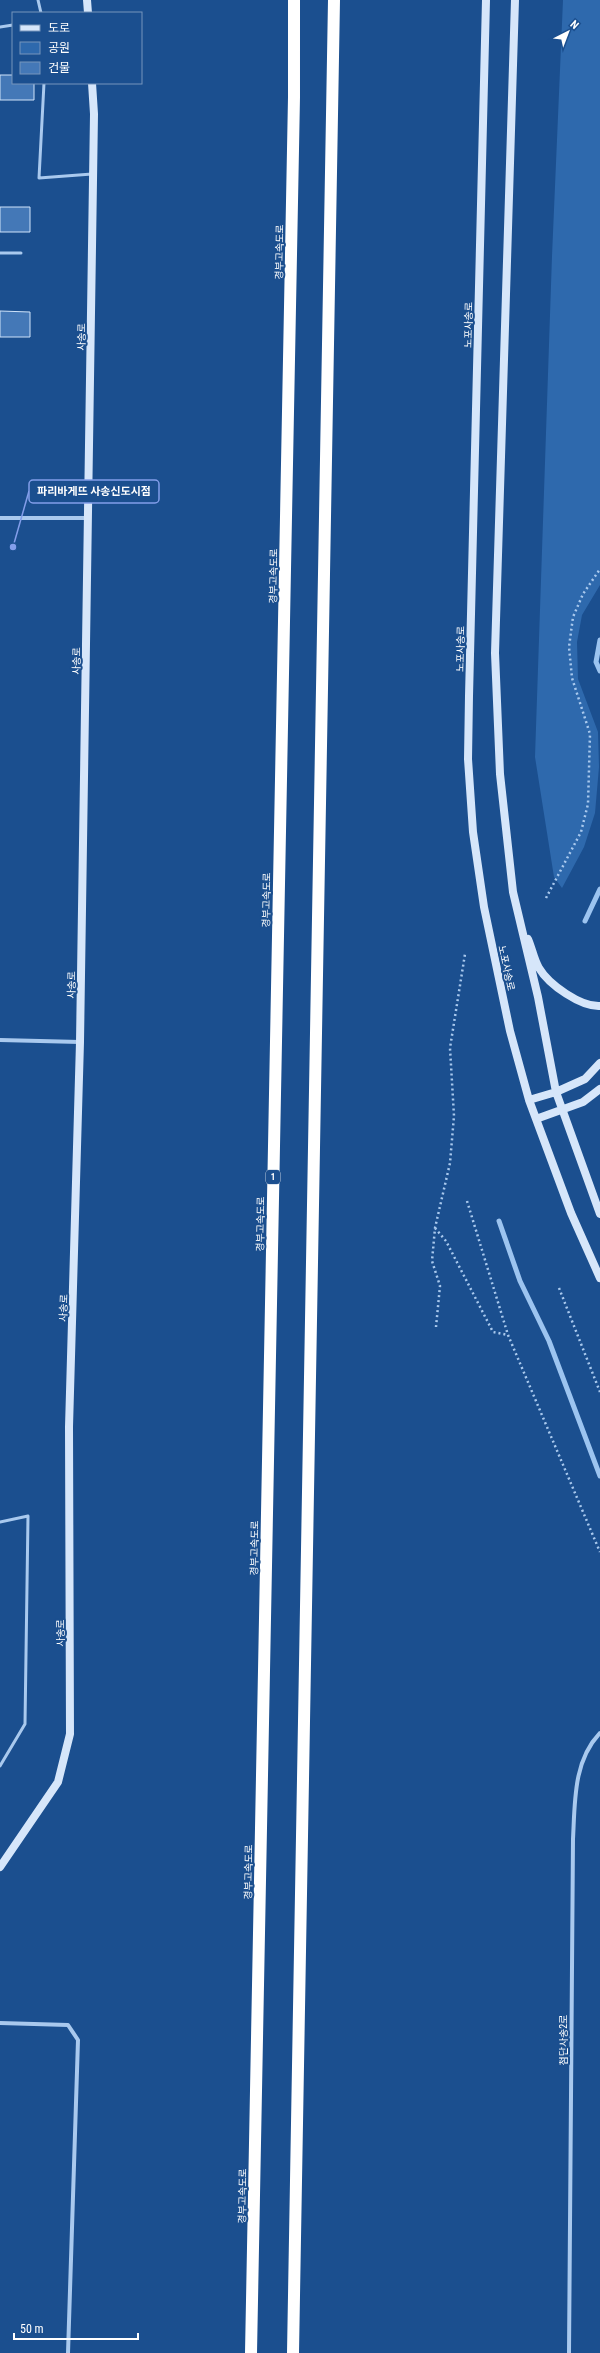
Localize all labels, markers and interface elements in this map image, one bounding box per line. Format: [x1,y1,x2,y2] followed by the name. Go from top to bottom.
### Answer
[12,12,142,84] legend
[548,12,588,52] north arrow
[567,18,581,32] text: N
[48,21,70,35] text: 도로
[48,41,70,55] text: 공원
[48,61,70,75] text: 건물
[274,224,285,280] street label: 경부고속도로
[463,302,474,348] street label: 노포사송로
[76,323,87,351] street label: 사송로
[29,480,159,503] callout: 파리바게뜨 사송신도시점
[37,485,151,498] text: 파리바게뜨 사송신도시점
[268,548,279,604] street label: 경부고속도로
[455,626,466,672] street label: 노포사송로
[71,647,82,675] street label: 사송로
[261,872,272,928] street label: 경부고속도로
[496,944,517,992] street label: 노포사송로
[66,971,77,999] street label: 사송로
[266,1170,280,1184] road number: 1
[255,1196,266,1252] street label: 경부고속도로
[58,1294,69,1322] street label: 사송로
[249,1520,260,1576] street label: 경부고속도로
[55,1619,66,1647] street label: 사송로
[243,1844,254,1900] street label: 경부고속도로
[558,2015,569,2065] street label: 첨단사송2로
[237,2168,248,2224] street label: 경부고속도로
[14,2315,138,2341] scale bar
[20,2322,44,2336] text: 50 m

